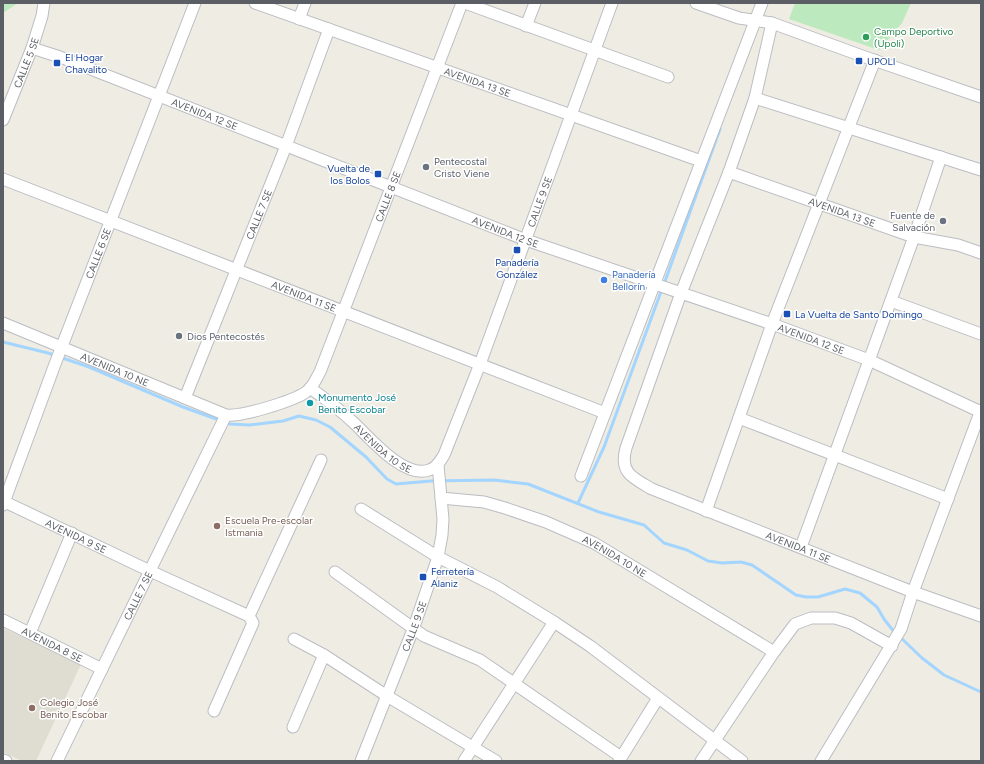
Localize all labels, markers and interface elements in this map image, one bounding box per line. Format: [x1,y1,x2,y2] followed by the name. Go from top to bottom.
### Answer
[874,25,954,50] place label: Campo Deportivo (Upoli)
[861,32,871,42] marker: Campo Deportivo (Upoli)
[11,36,42,90] street label: CALLE 5 SE
[65,51,107,76] place label: El Hogar Chavalito
[867,55,896,68] place label: UPOLI
[854,56,864,66] marker: UPOLI
[52,58,62,68] marker: El Hogar Chavalito
[442,64,513,100] street label: AVENIDA 13 SE
[170,95,240,133] street label: AVENIDA 12 SE
[434,155,490,180] place label: Pentecostal Cristo Viene
[327,162,371,187] place label: Vuelta de los Bolos
[421,162,431,172] marker: Pentecostal Cristo Viene
[372,169,404,224] street label: CALLE 8 SE
[373,169,383,179] marker: Vuelta de los Bolos
[525,175,555,229] street label: CALLE 9 SE
[243,187,275,241] street label: CALLE 7 SE
[807,195,877,230] street label: AVENIDA 13 SE
[890,209,936,234] place label: Fuente de Salvación
[470,214,540,251] street label: AVENIDA 12 SE
[938,216,948,226] marker: Fuente de Salvación
[83,226,114,281] street label: CALLE 6 SE
[512,245,522,255] marker: Panadería González
[495,256,539,281] place label: Panadería González
[612,268,656,293] place label: Panadería Bellorín
[599,275,609,285] marker: Panadería Bellorín
[270,278,338,315] street label: AVENIDA 11 SE
[795,308,923,321] place label: La Vuelta de Santo Domingo
[782,309,792,319] marker: La Vuelta de Santo Domingo
[776,321,846,357] street label: AVENIDA 12 SE
[187,330,265,343] place label: Dios Pentecostés
[174,331,184,341] marker: Dios Pentecostés
[79,350,151,389] street label: AVENIDA 10 NE
[318,391,397,416] place label: Monumento José Benito Escobar
[305,398,315,408] marker: Monumento José Benito Escobar
[351,421,414,476] street label: AVENIDA 10 SE
[225,514,313,539] place label: Escuela Pre-escolar Istmania
[43,516,109,556] street label: AVENIDA 9 SE
[212,521,222,531] marker: Escuela Pre-escolar Istmania
[764,529,833,566] street label: AVENIDA 11 SE
[580,533,649,580] street label: AVENIDA 10 NE
[431,565,474,590] place label: Ferretería Alaniz
[121,569,156,622] street label: CALLE 7 SE
[418,572,428,582] marker: Ferretería Alaniz
[399,599,430,653] street label: CALLE 9 SE
[19,624,85,665] street label: AVENIDA 8 SE
[40,696,108,721] place label: Colegio José Benito Escobar
[27,703,37,713] marker: Colegio José Benito Escobar

